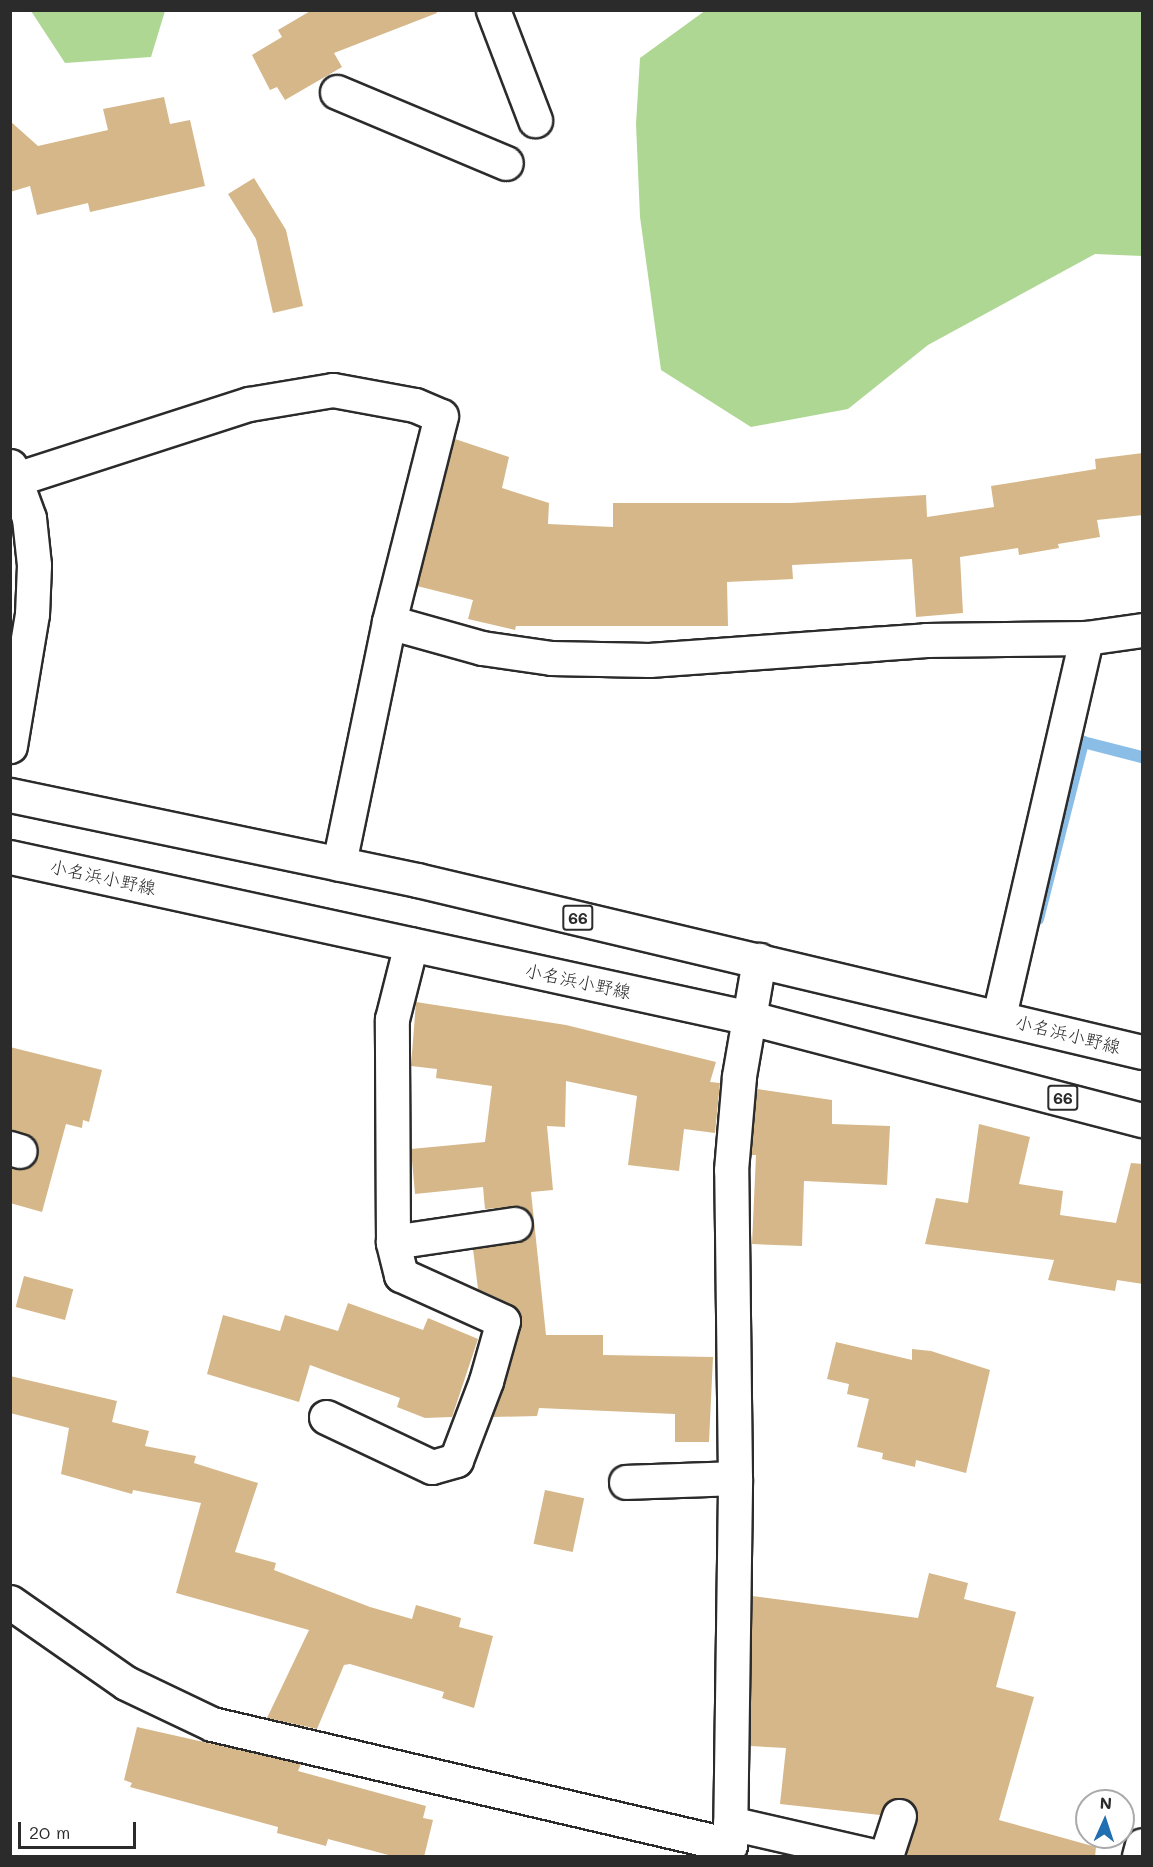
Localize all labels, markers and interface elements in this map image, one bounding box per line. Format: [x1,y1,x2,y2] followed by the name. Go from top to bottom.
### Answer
[48,855,158,899] street label: 小名浜小野線
[562,905,594,931] road number: 66
[523,959,633,1003] street label: 小名浜小野線
[1013,1010,1123,1058] street label: 小名浜小野線
[1046,1085,1080,1111] road number: 66
[1075,1789,1135,1849] north arrow
[1099,1792,1112,1813] text: N
[21,1810,140,1848] scale bar
[29,1820,70,1844] text: 20 m

